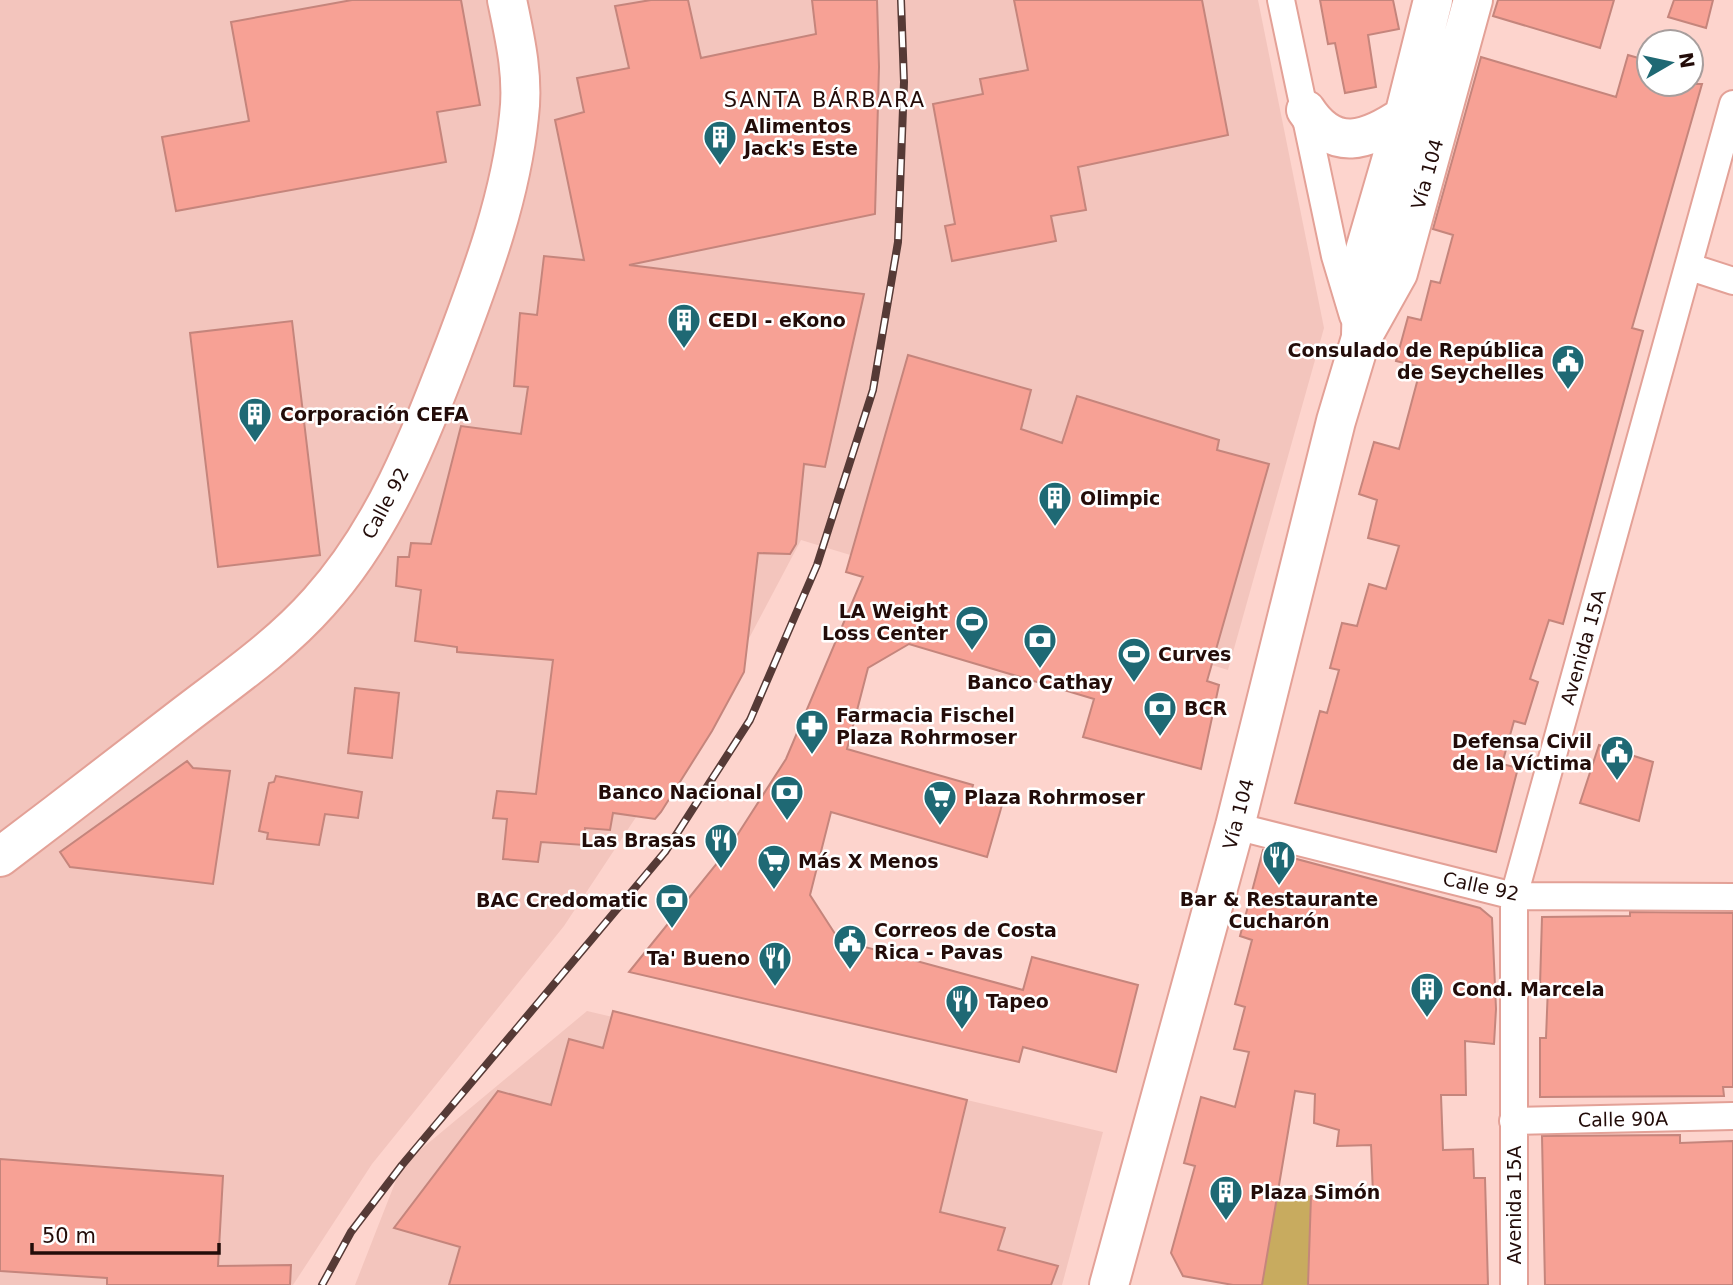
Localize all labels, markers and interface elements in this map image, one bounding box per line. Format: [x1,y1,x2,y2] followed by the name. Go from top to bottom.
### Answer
[1635,28,1705,98] north arrow
[1675,51,1699,70] text: N
[724,87,926,112] district label: SANTA BÁRBARA
[742,115,858,159] place label: Alimentos Jack's Este
[701,118,739,167] building icon: Alimentos Jack's Este
[1406,136,1448,212] street label: Vía 104
[665,301,703,350] building icon: CEDI - eKono
[708,309,846,331] place label: CEDI - eKono
[1288,339,1544,383] place label: Consulado de República de Seychelles
[1549,342,1587,391] public building icon: Consulado de República de Seychelles
[236,395,274,444] building icon: Corporación CEFA
[280,403,469,425] place label: Corporación CEFA
[357,464,413,542] street label: Calle 92
[1036,479,1074,528] building icon: Olimpic
[1080,487,1160,509] place label: Olimpic
[1556,587,1610,707] street label: Avenida 15A
[822,600,949,644] place label: LA Weight Loss Center
[953,603,991,652] sports icon: LA Weight Loss Center
[1021,621,1059,670] bank icon: Banco Cathay
[1115,635,1153,684] sports icon: Curves
[1158,643,1231,665] place label: Curves
[967,671,1113,693] place label: Banco Cathay
[1141,689,1179,738] bank icon: BCR
[1184,697,1227,719] place label: BCR
[836,704,1017,748] place label: Farmacia Fischel Plaza Rohrmoser
[793,707,831,756] pharmacy icon: Farmacia Fischel Plaza Rohrmoser
[1452,730,1592,774] place label: Defensa Civil de la Víctima
[1598,733,1636,782] public building icon: Defensa Civil de la Víctima
[768,773,806,822] bank icon: Banco Nacional
[1218,776,1258,852] street label: Vía 104
[921,778,959,827] supermarket icon: Plaza Rohrmoser
[598,781,762,803] place label: Banco Nacional
[964,786,1145,808] place label: Plaza Rohrmoser
[702,821,740,870] restaurant icon: Las Brasas
[581,829,696,851] place label: Las Brasas
[1260,838,1298,887] restaurant icon: Bar & Restaurante Cucharón
[755,842,793,891] supermarket icon: Más X Menos
[798,850,939,872] place label: Más X Menos
[1441,867,1521,905] street label: Calle 92
[653,881,691,930] bank icon: BAC Credomatic
[1180,888,1378,932] place label: Bar & Restaurante Cucharón
[476,889,648,911] place label: BAC Credomatic
[874,919,1057,963] place label: Correos de Costa Rica - Pavas
[831,922,869,971] public building icon: Correos de Costa Rica - Pavas
[756,939,794,988] restaurant icon: Ta' Bueno
[647,947,750,969] place label: Ta' Bueno
[1408,970,1446,1019] building icon: Cond. Marcela
[1452,978,1605,1000] place label: Cond. Marcela
[943,982,981,1031] restaurant icon: Tapeo
[986,990,1049,1012] place label: Tapeo
[1578,1107,1668,1131] street label: Calle 90A
[1503,1145,1525,1265] street label: Avenida 15A
[1207,1173,1245,1222] building icon: Plaza Simón
[1250,1181,1380,1203] place label: Plaza Simón
[32,1212,219,1256] scale bar
[42,1224,96,1248] text: 50 m

